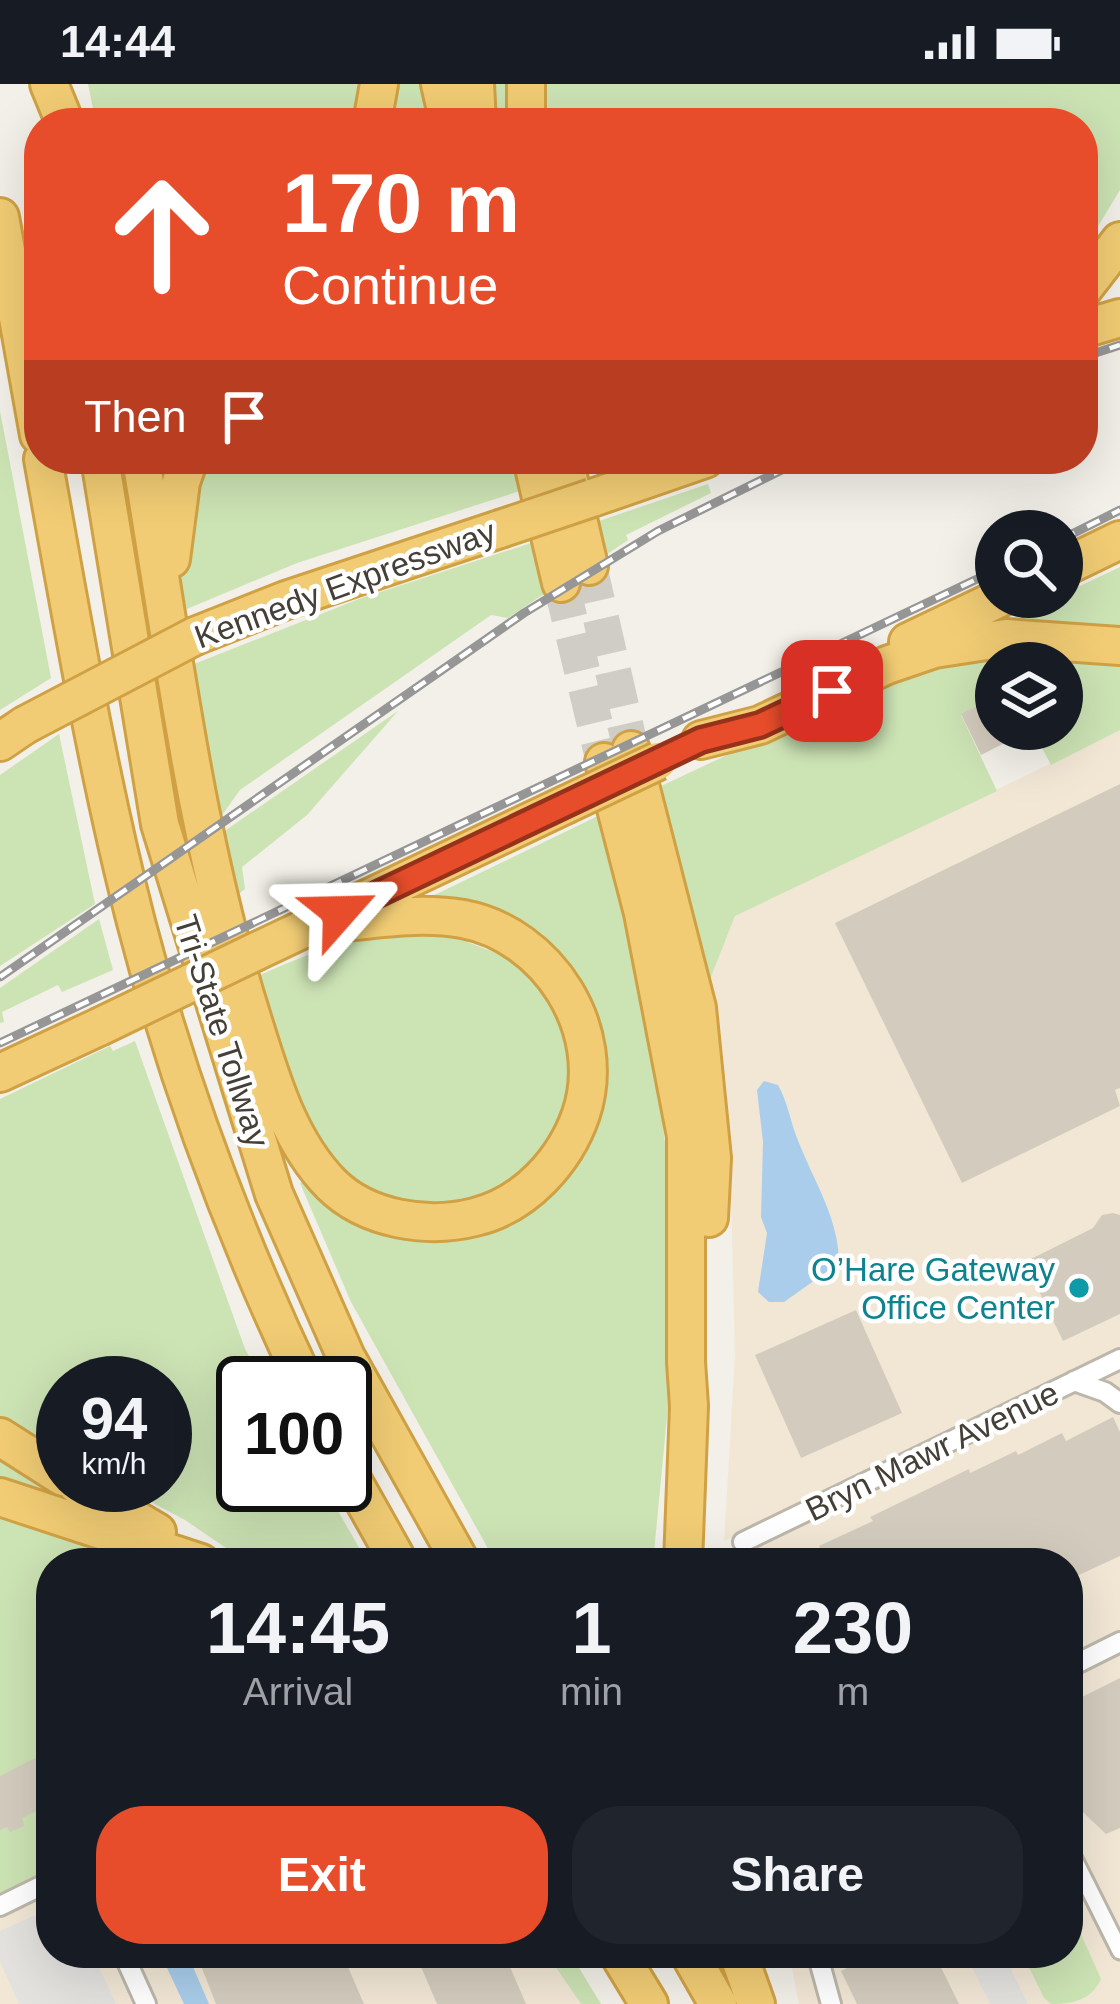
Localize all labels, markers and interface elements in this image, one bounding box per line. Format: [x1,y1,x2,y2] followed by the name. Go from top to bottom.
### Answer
[60,16,175,67] text: 14:44
[84,156,240,312] icon: ahead
[282,156,520,250] text: 170 m
[282,255,498,315] text: Continue
[211,384,277,450] icon: arrive
[84,391,187,442] text: Then
[975,510,1083,750] map controls
[975,510,1083,618] button: search
[190,512,501,656] street label: Kennedy Expressway
[781,640,883,742] pin
[975,642,1083,750] button: layers
[799,658,865,724] icon: arrive
[277,849,403,975] position arrow
[167,910,277,1152] street label: Tri-State Tollway
[811,1251,1055,1326] place label: O’Hare Gateway Office Center
[1066,1275,1092,1301] marker: O’Hare Gateway Office Center
[216,1356,372,1512] speed limit sign: 100
[800,1374,1064,1528] street label: Bryn Mawr Avenue
[81,1385,147,1452] text: 94
[81,1447,147,1480] text: km/h
[206,1588,390,1668] text: 14:45
[571,1588,612,1668] text: 1
[793,1588,913,1668] text: 230
[243,1670,353,1713] text: Arrival
[560,1670,623,1713] text: min
[837,1670,869,1713] text: m
[96,1806,548,1944] button: Exit
[572,1806,1023,1944] button: Share

